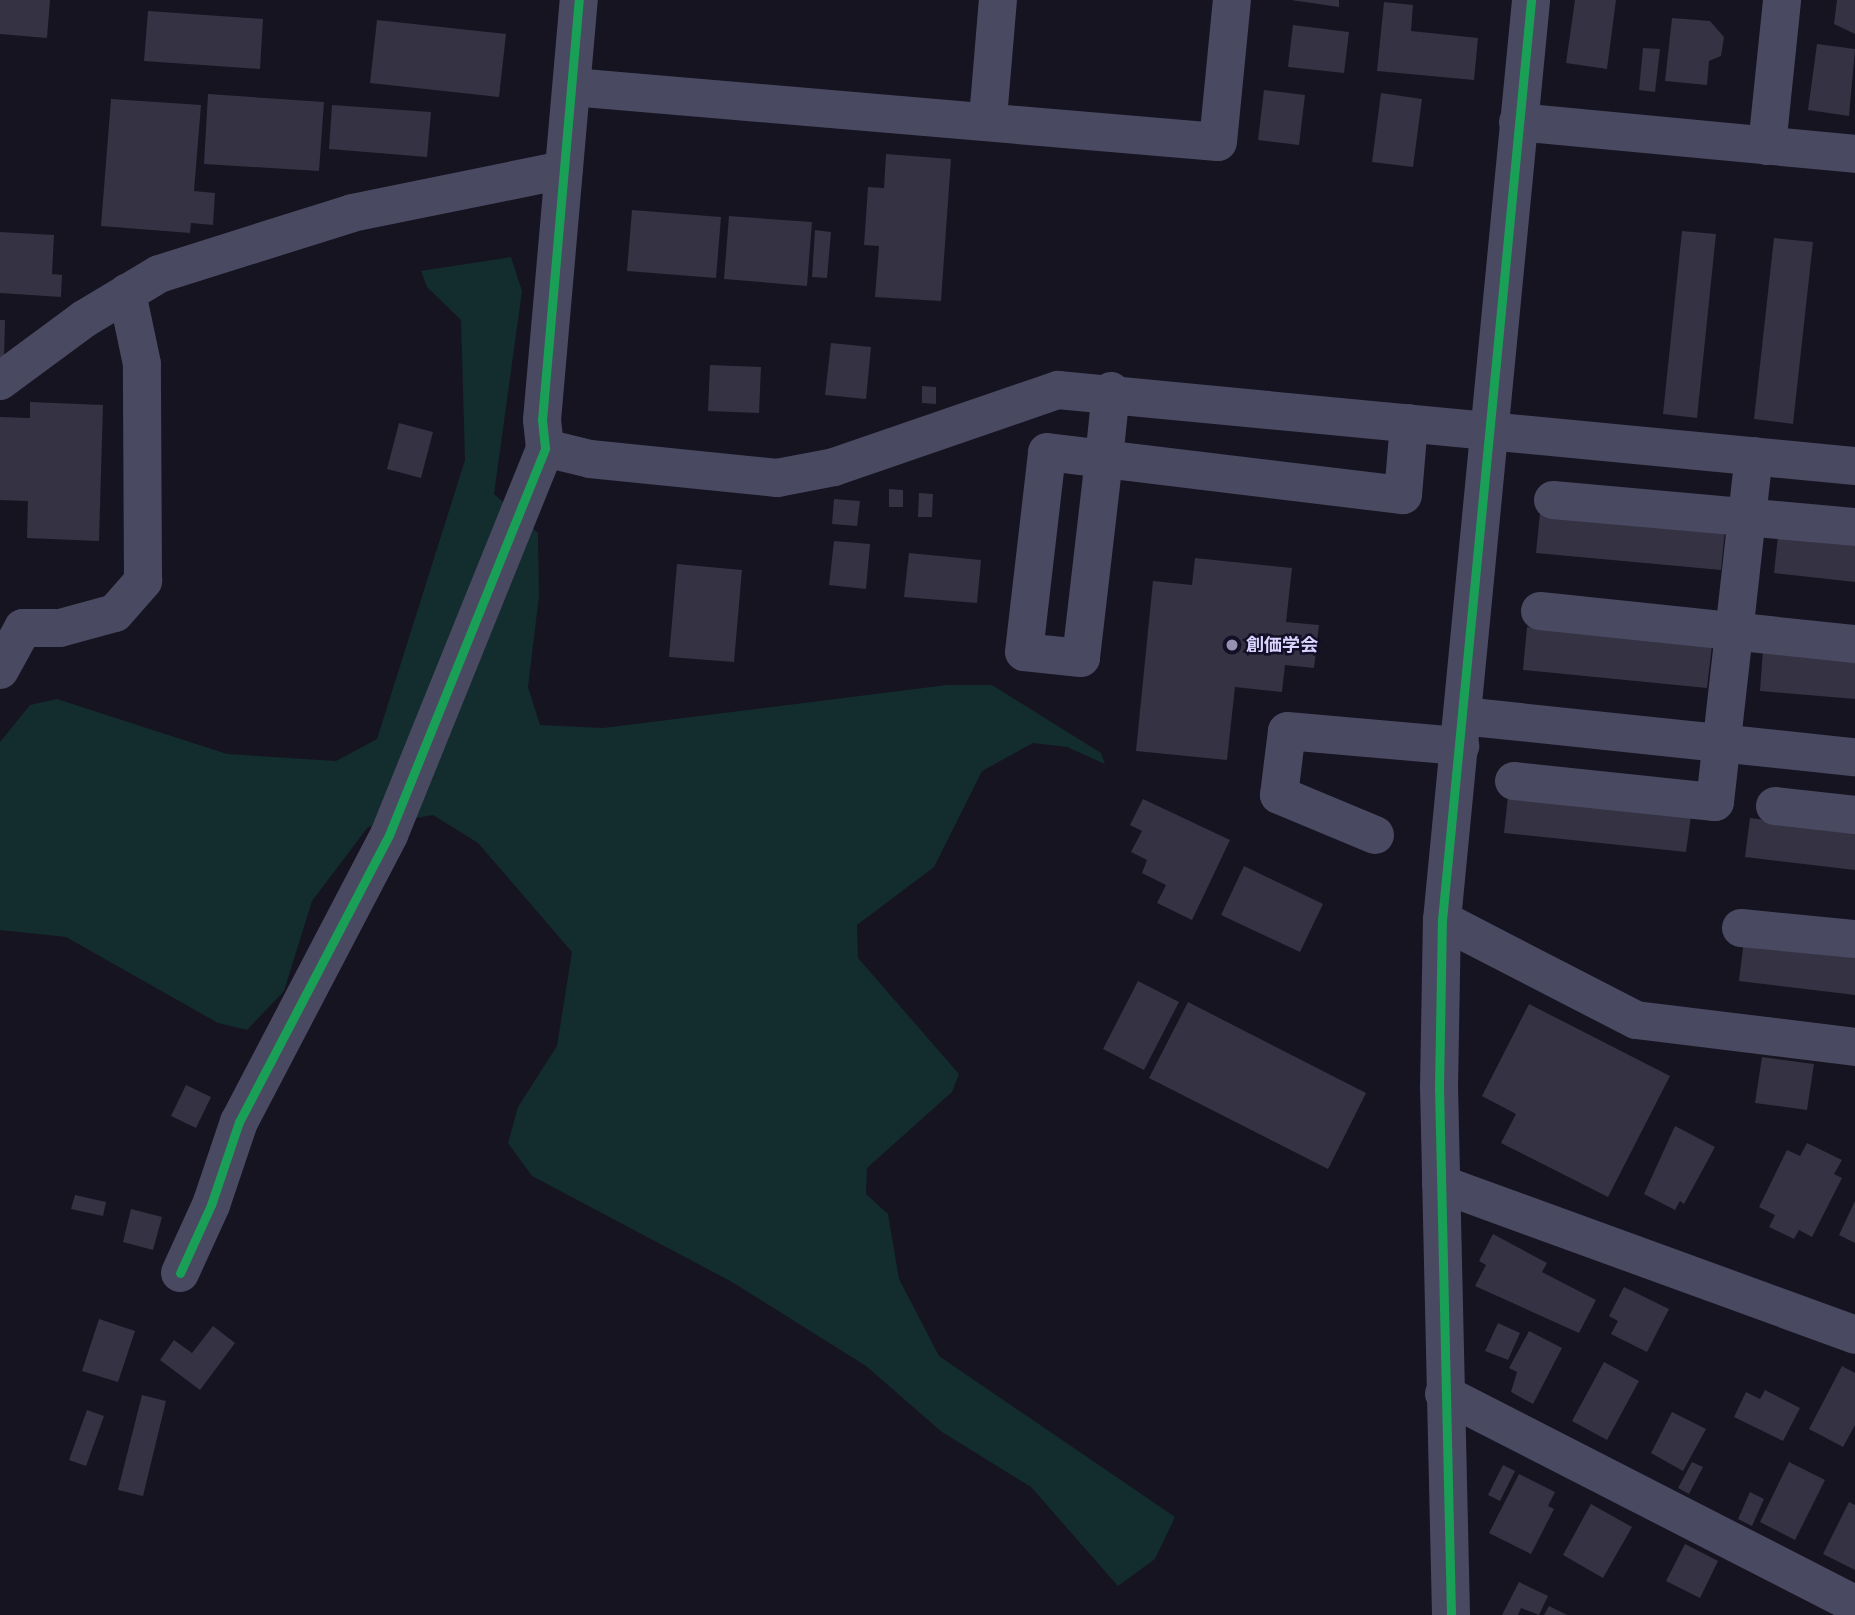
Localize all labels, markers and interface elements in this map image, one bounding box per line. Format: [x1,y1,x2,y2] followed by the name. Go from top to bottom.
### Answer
[1246,634,1318,656] place label: 創価学会
[1224,637,1240,653] marker: 創価学会

